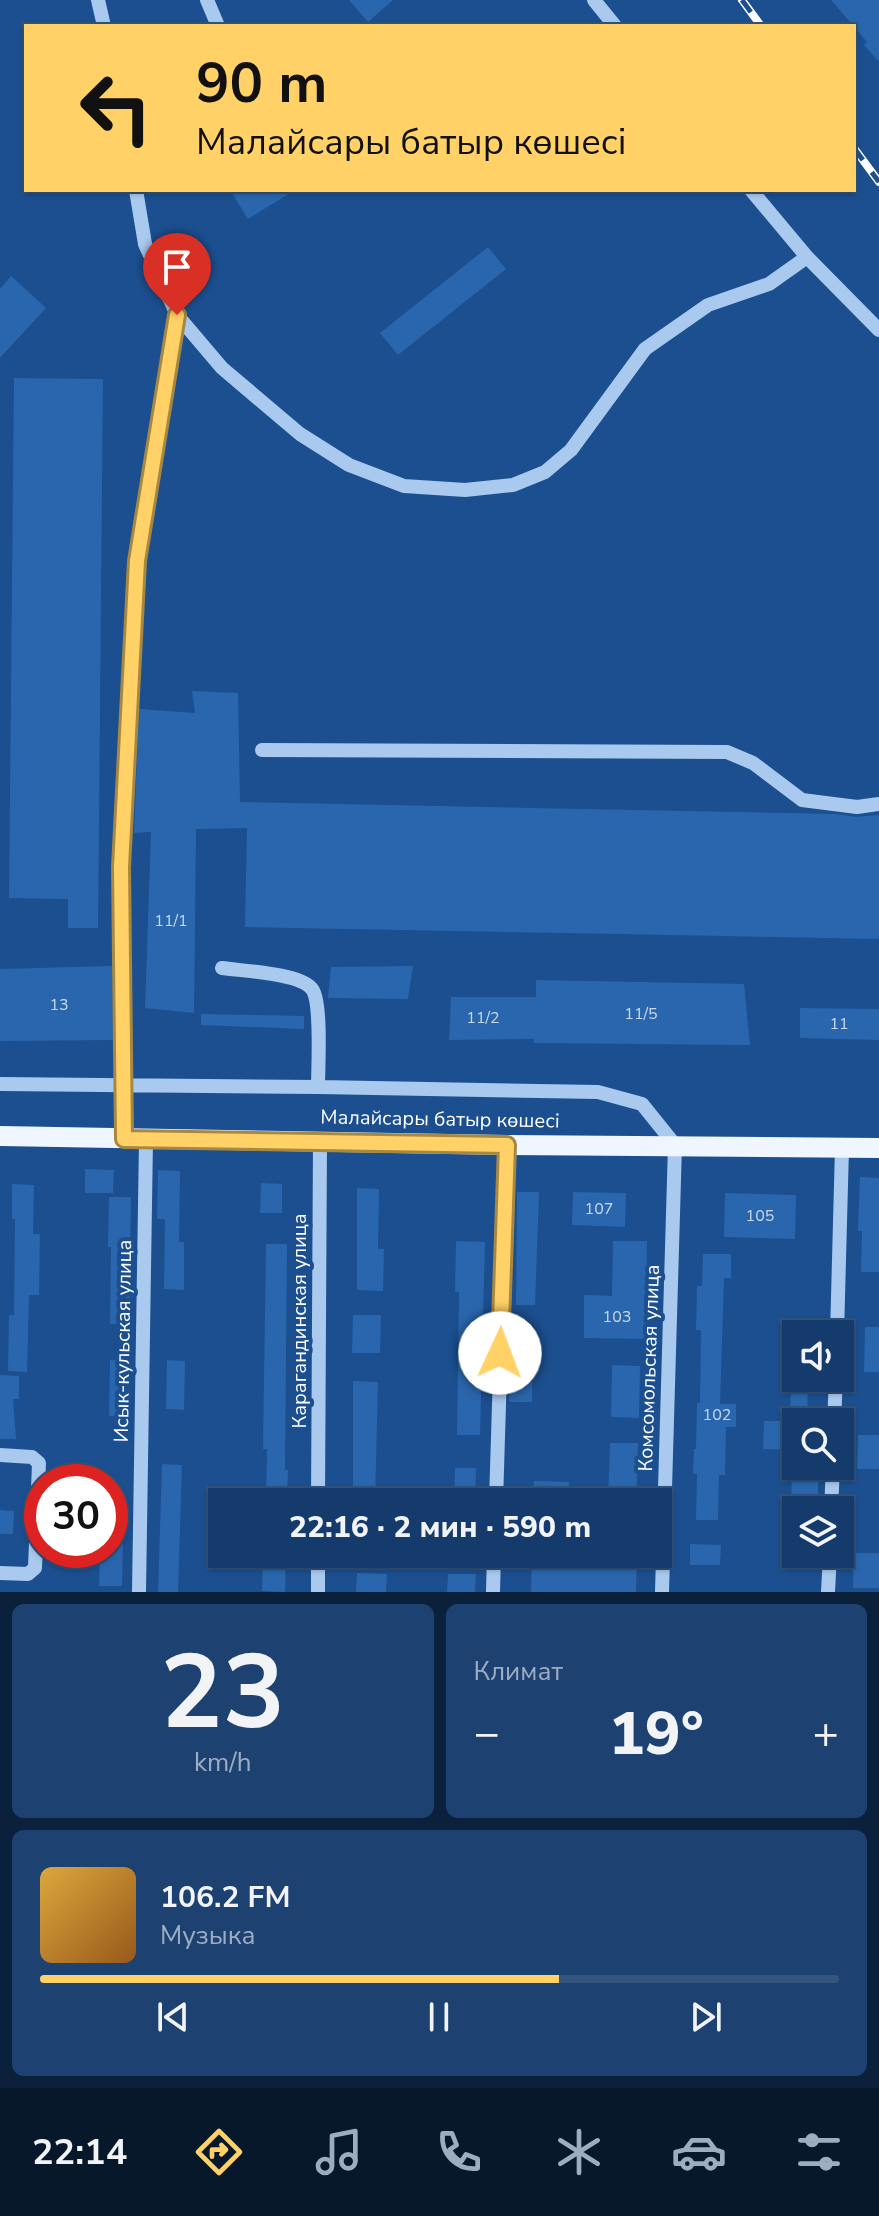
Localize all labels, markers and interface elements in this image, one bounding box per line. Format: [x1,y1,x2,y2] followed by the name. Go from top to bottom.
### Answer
[196,45,327,122] text: 90 m
[64,56,168,160] icon: left
[196,118,627,167] text: Малайсары батыр көшесі
[143,233,211,315] pin
[155,245,199,289] icon: arrive
[154,910,188,932] house number: 11/1
[49,994,69,1016] house number: 13
[624,1003,658,1025] house number: 11/5
[466,1007,500,1029] house number: 11/2
[829,1013,849,1035] house number: 11
[320,1103,560,1135] street label: Малайсары батыр көшесі
[585,1198,613,1220] house number: 107
[746,1205,774,1227] house number: 105
[286,1213,313,1429] street label: Карагандинская улица
[108,1239,138,1443] street label: Исык-кульская улица
[632,1264,666,1472] street label: Комсомольская улица
[603,1306,631,1328] house number: 103
[458,1311,542,1395] position arrow
[782,1320,854,1568] map controls
[782,1320,854,1392] button: sound
[703,1404,731,1426] house number: 102
[782,1408,854,1480] button: search
[24,1464,128,1568] speed limit sign: 30
[782,1496,854,1568] button: layers
[289,1507,591,1548] text: 22:16 · 2 мин · 590 m
[160,1622,285,1764] text: 23
[474,1654,563,1689] text: Климат
[609,1693,704,1775] text: 19°
[474,1704,500,1764] text: −
[813,1704,839,1764] text: +
[194,1745,251,1780] text: km/h
[160,1877,290,1918] text: 106.2 FM
[160,1918,255,1953] text: Музыка
[151,1995,195,2039] icon: previous
[417,1995,461,2039] icon: pause
[684,1995,728,2039] icon: next
[191,2124,247,2180] icon: directions
[311,2124,367,2180] icon: music
[431,2124,487,2180] icon: phone
[551,2124,607,2180] icon: climate
[671,2124,727,2180] icon: car
[791,2124,847,2180] icon: filters
[32,2128,127,2177] text: 22:14

